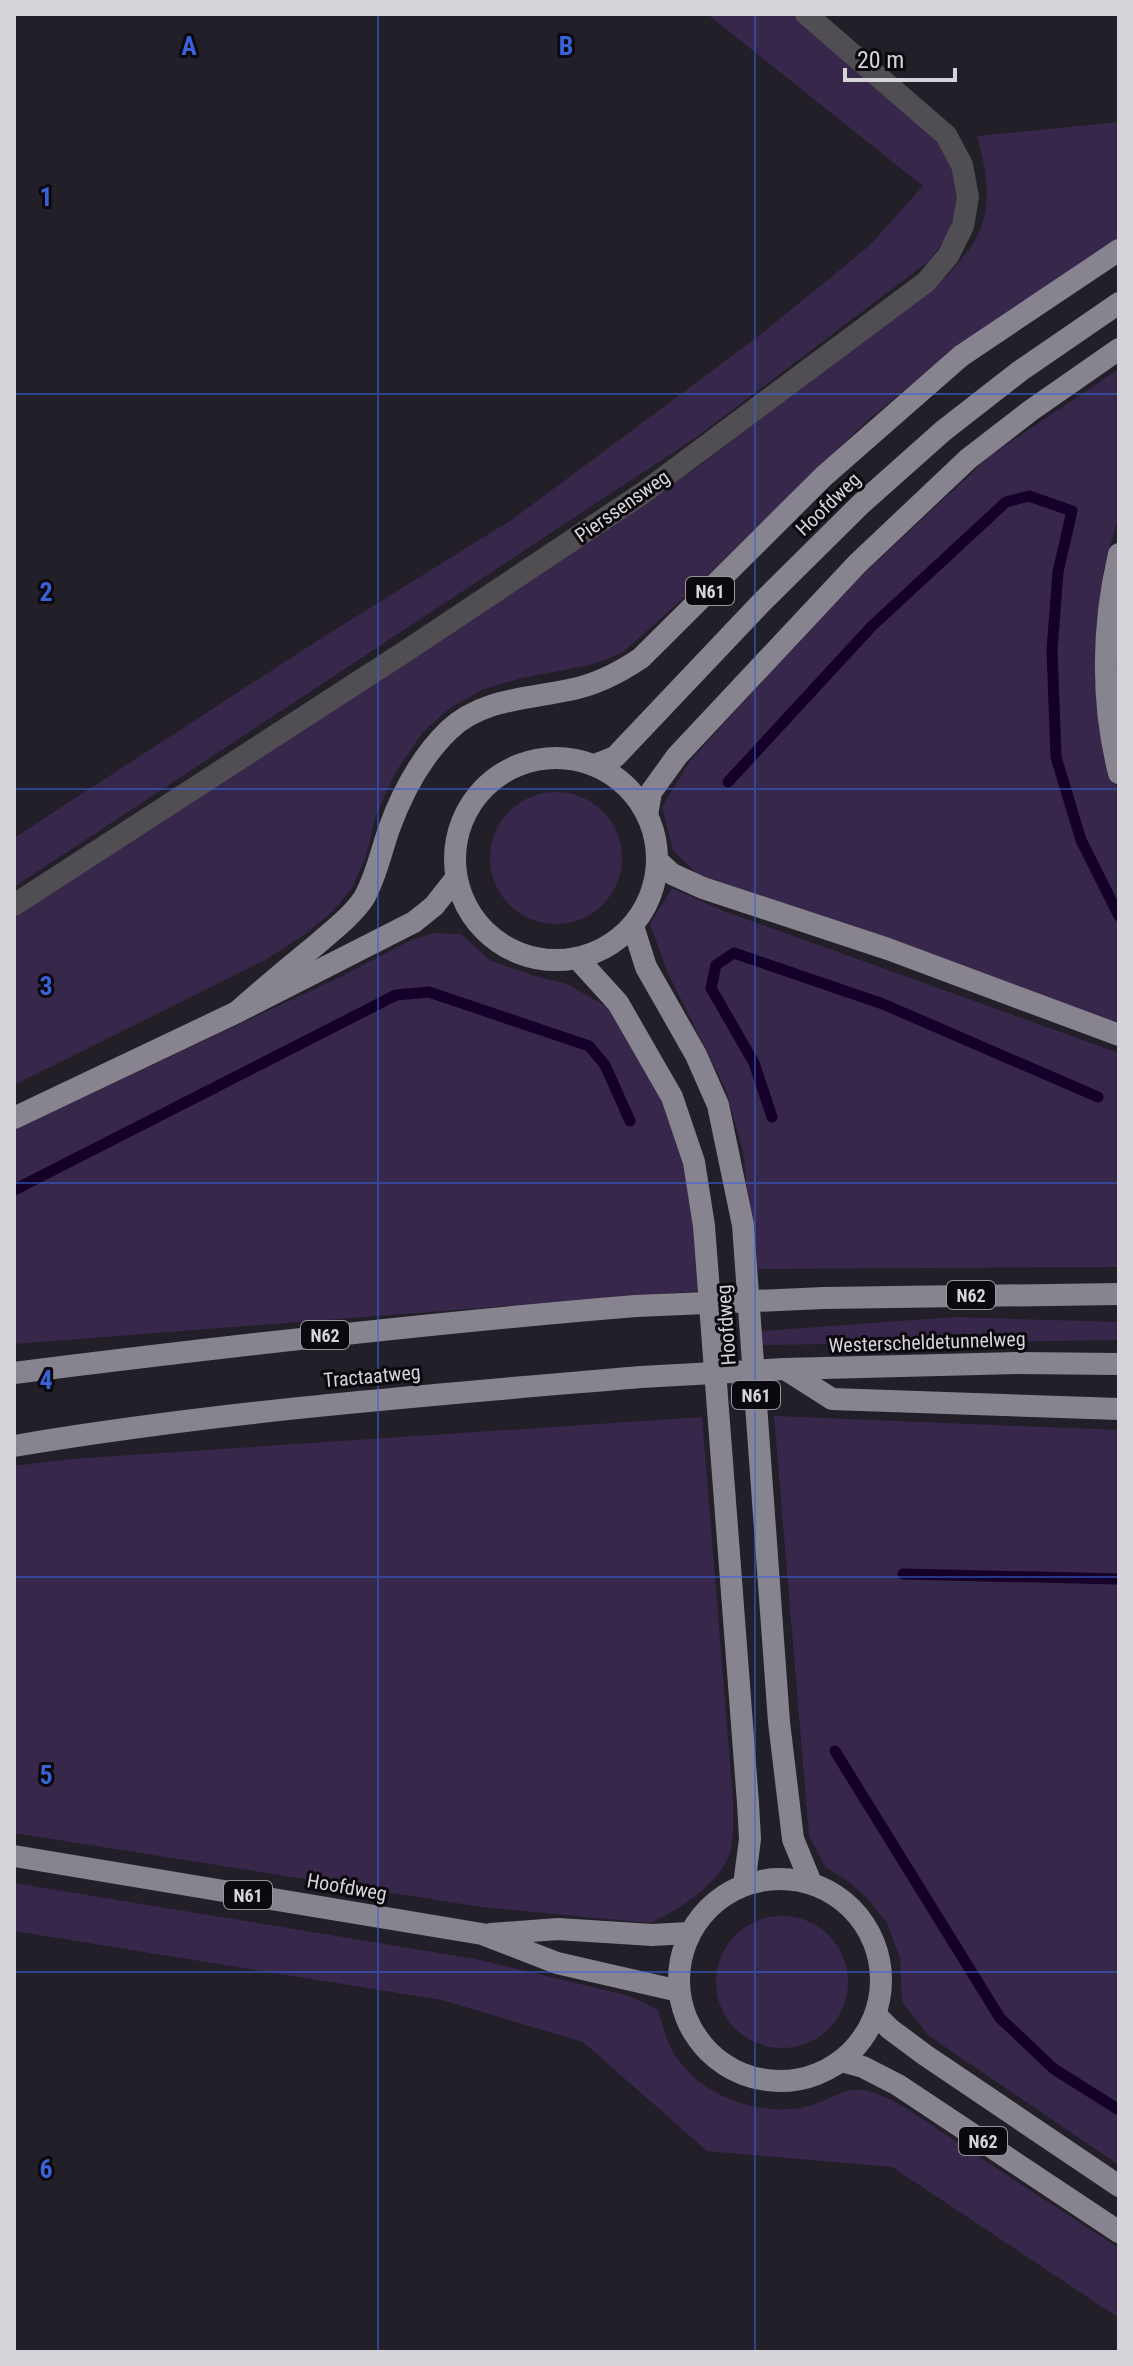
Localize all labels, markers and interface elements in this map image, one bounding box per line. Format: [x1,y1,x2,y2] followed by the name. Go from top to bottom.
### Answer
[181,31,197,61] text: A
[559,31,573,61] text: B
[845,32,955,82] scale bar
[857,46,904,74] text: 20 m
[39,182,53,212] text: 1
[570,465,674,547] street label: Pierssensweg
[791,467,865,541] street label: Hoofdweg
[39,577,53,607] text: 2
[686,577,734,605] road number: N61
[39,971,53,1001] text: 3
[947,1281,995,1309] road number: N62
[711,1284,741,1366] street label: Hoofdweg
[301,1321,349,1349] road number: N62
[828,1327,1026,1357] street label: Westerscheldetunnelweg
[322,1360,422,1392] street label: Tractaatweg
[39,1365,53,1395] text: 4
[732,1381,780,1409] road number: N61
[39,1760,53,1790] text: 5
[305,1868,389,1906] street label: Hoofdweg
[224,1881,272,1909] road number: N61
[959,2127,1007,2155] road number: N62
[39,2154,53,2184] text: 6

